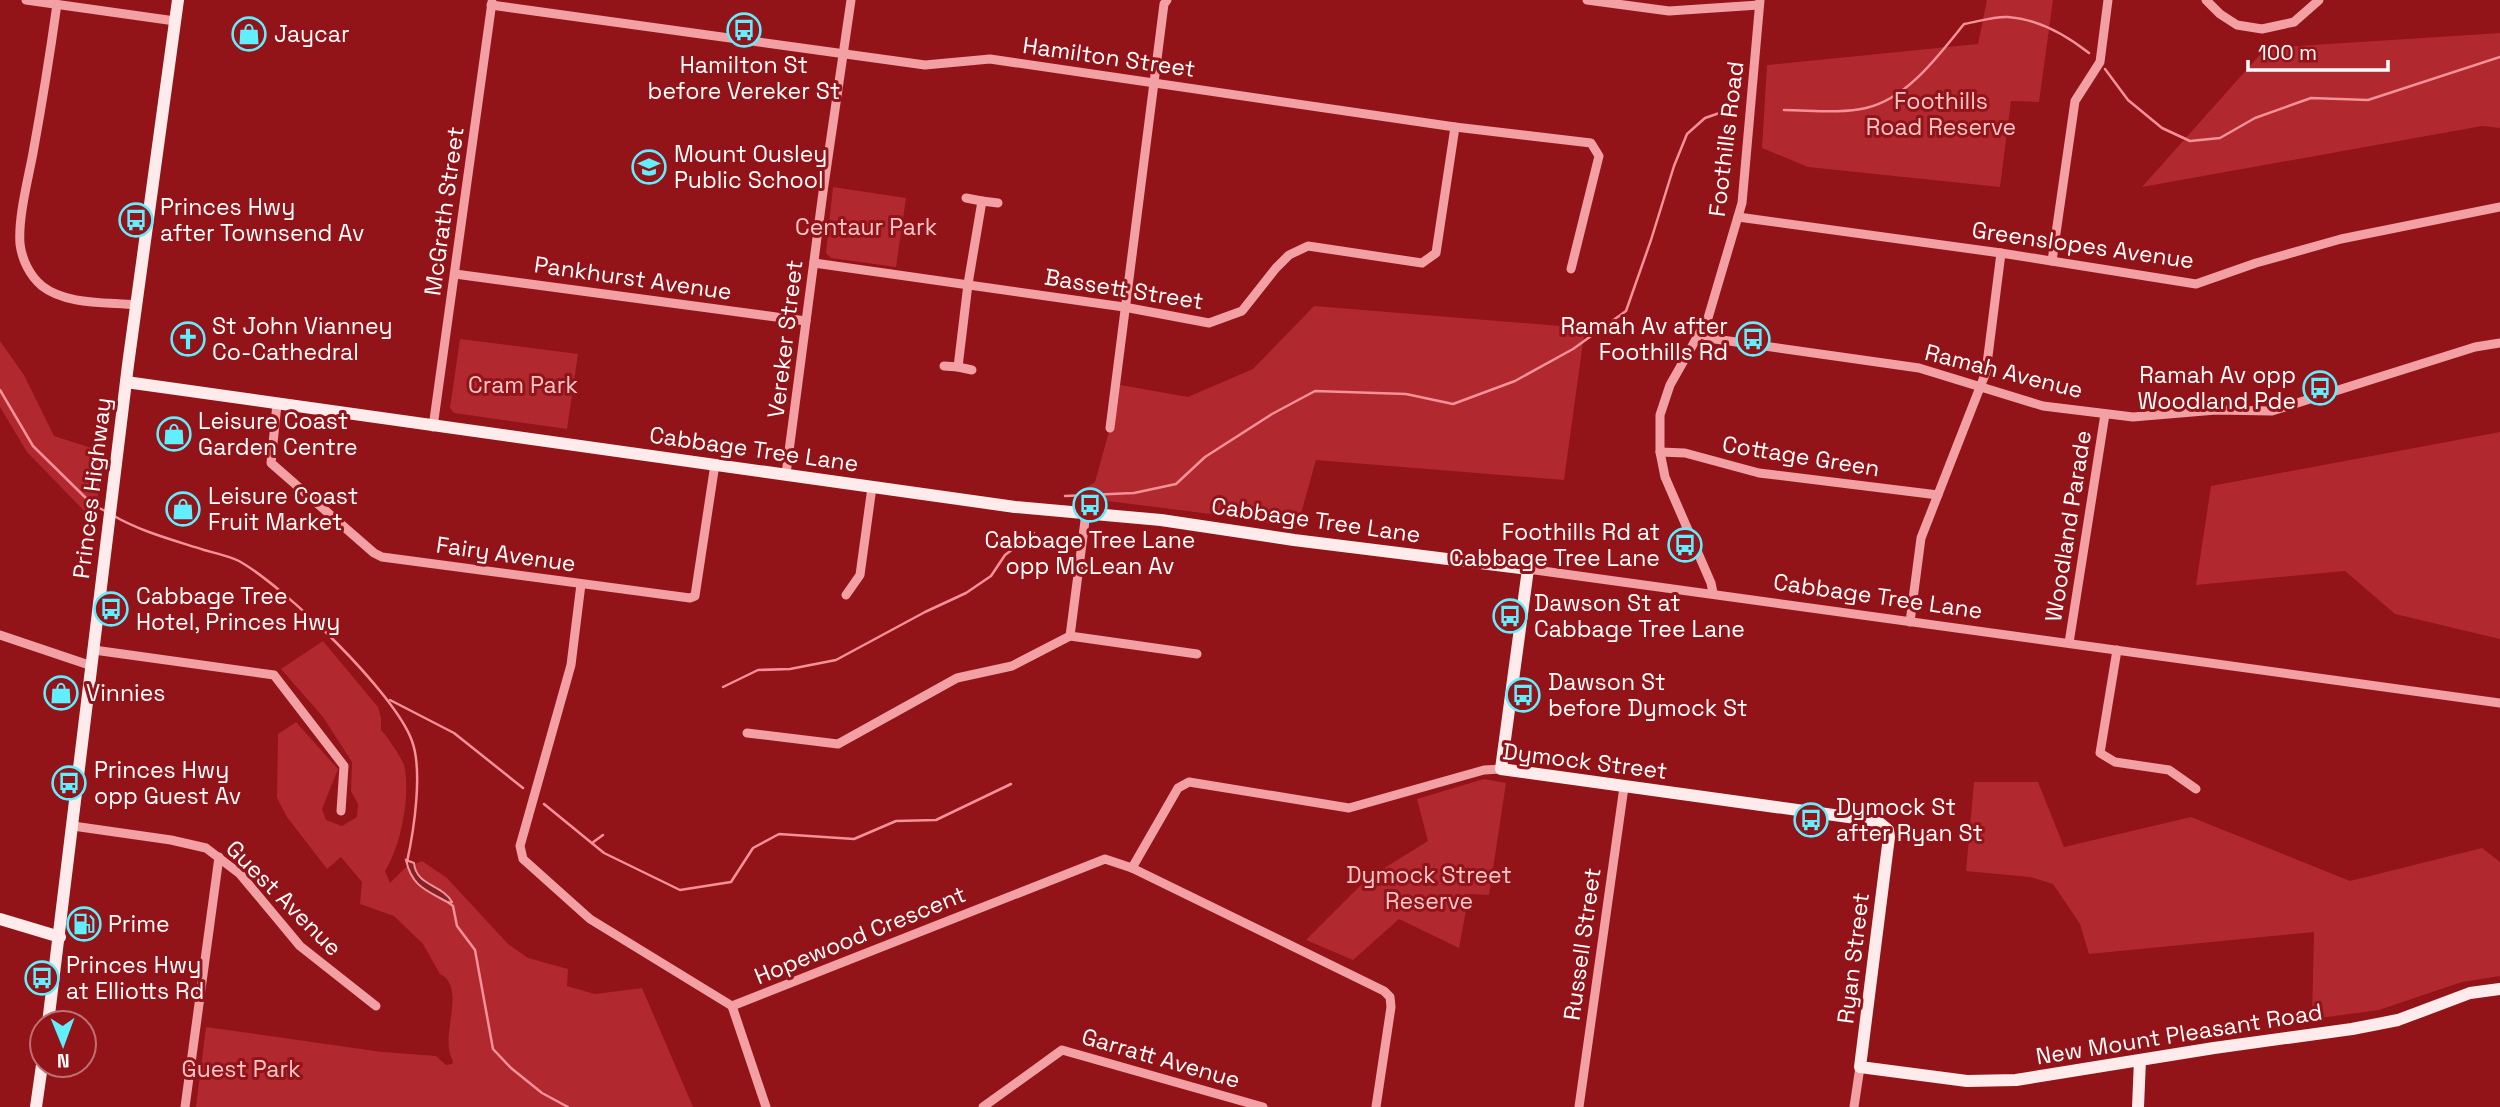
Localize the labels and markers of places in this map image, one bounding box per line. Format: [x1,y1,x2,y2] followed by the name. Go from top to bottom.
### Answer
[725,11,763,49] bus stop icon: Hamilton St before Vereker St
[230,15,268,53] shop icon: Jaycar
[274,19,350,49] place label: Jaycar
[648,50,840,106] place label: Hamilton St before Vereker St
[674,139,827,195] place label: Mount Ousley Public School
[630,148,668,186] school or university icon: Mount Ousley Public School
[160,192,365,248] place label: Princes Hwy after Townsend Av
[117,201,155,239] bus stop icon: Princes Hwy after Townsend Av
[212,311,393,367] place label: St John Vianney Co-Cathedral
[1560,311,1728,367] place label: Ramah Av after Foothills Rd
[169,320,207,358] church icon: St John Vianney Co-Cathedral
[1734,320,1772,358] bus stop icon: Ramah Av after Foothills Rd
[2137,360,2296,416] place label: Ramah Av opp Woodland Pde
[2301,369,2339,407] bus stop icon: Ramah Av opp Woodland Pde
[198,406,358,462] place label: Leisure Coast Garden Centre
[155,415,193,453] shop icon: Leisure Coast Garden Centre
[208,481,358,537] place label: Leisure Coast Fruit Market
[1071,486,1109,524] bus stop icon: Cabbage Tree Lane opp McLean Av
[164,490,202,528] shop icon: Leisure Coast Fruit Market
[1449,517,1660,573] place label: Foothills Rd at Cabbage Tree Lane
[985,525,1195,581] place label: Cabbage Tree Lane opp McLean Av
[1666,526,1704,564] bus stop icon: Foothills Rd at Cabbage Tree Lane
[136,581,340,637] place label: Cabbage Tree Hotel, Princes Hwy
[1534,588,1745,644] place label: Dawson St at Cabbage Tree Lane
[92,590,130,628] bus stop icon: Cabbage Tree Hotel, Princes Hwy
[1491,597,1529,635] bus stop icon: Dawson St at Cabbage Tree Lane
[1548,667,1748,723] place label: Dawson St before Dymock St
[42,674,80,712] shop icon: Vinnies
[1504,676,1542,714] bus stop icon: Dawson St before Dymock St
[86,678,165,708] place label: Vinnies
[94,755,241,811] place label: Princes Hwy opp Guest Av
[50,764,88,802] bus stop icon: Princes Hwy opp Guest Av
[1836,792,1983,848] place label: Dymock St after Ryan St
[1792,801,1830,839] bus stop icon: Dymock St after Ryan St
[65,905,103,943] fuel station icon: Prime
[108,909,170,939] place label: Prime
[66,950,204,1006] place label: Princes Hwy at Elliotts Rd
[23,959,61,997] bus stop icon: Princes Hwy at Elliotts Rd

